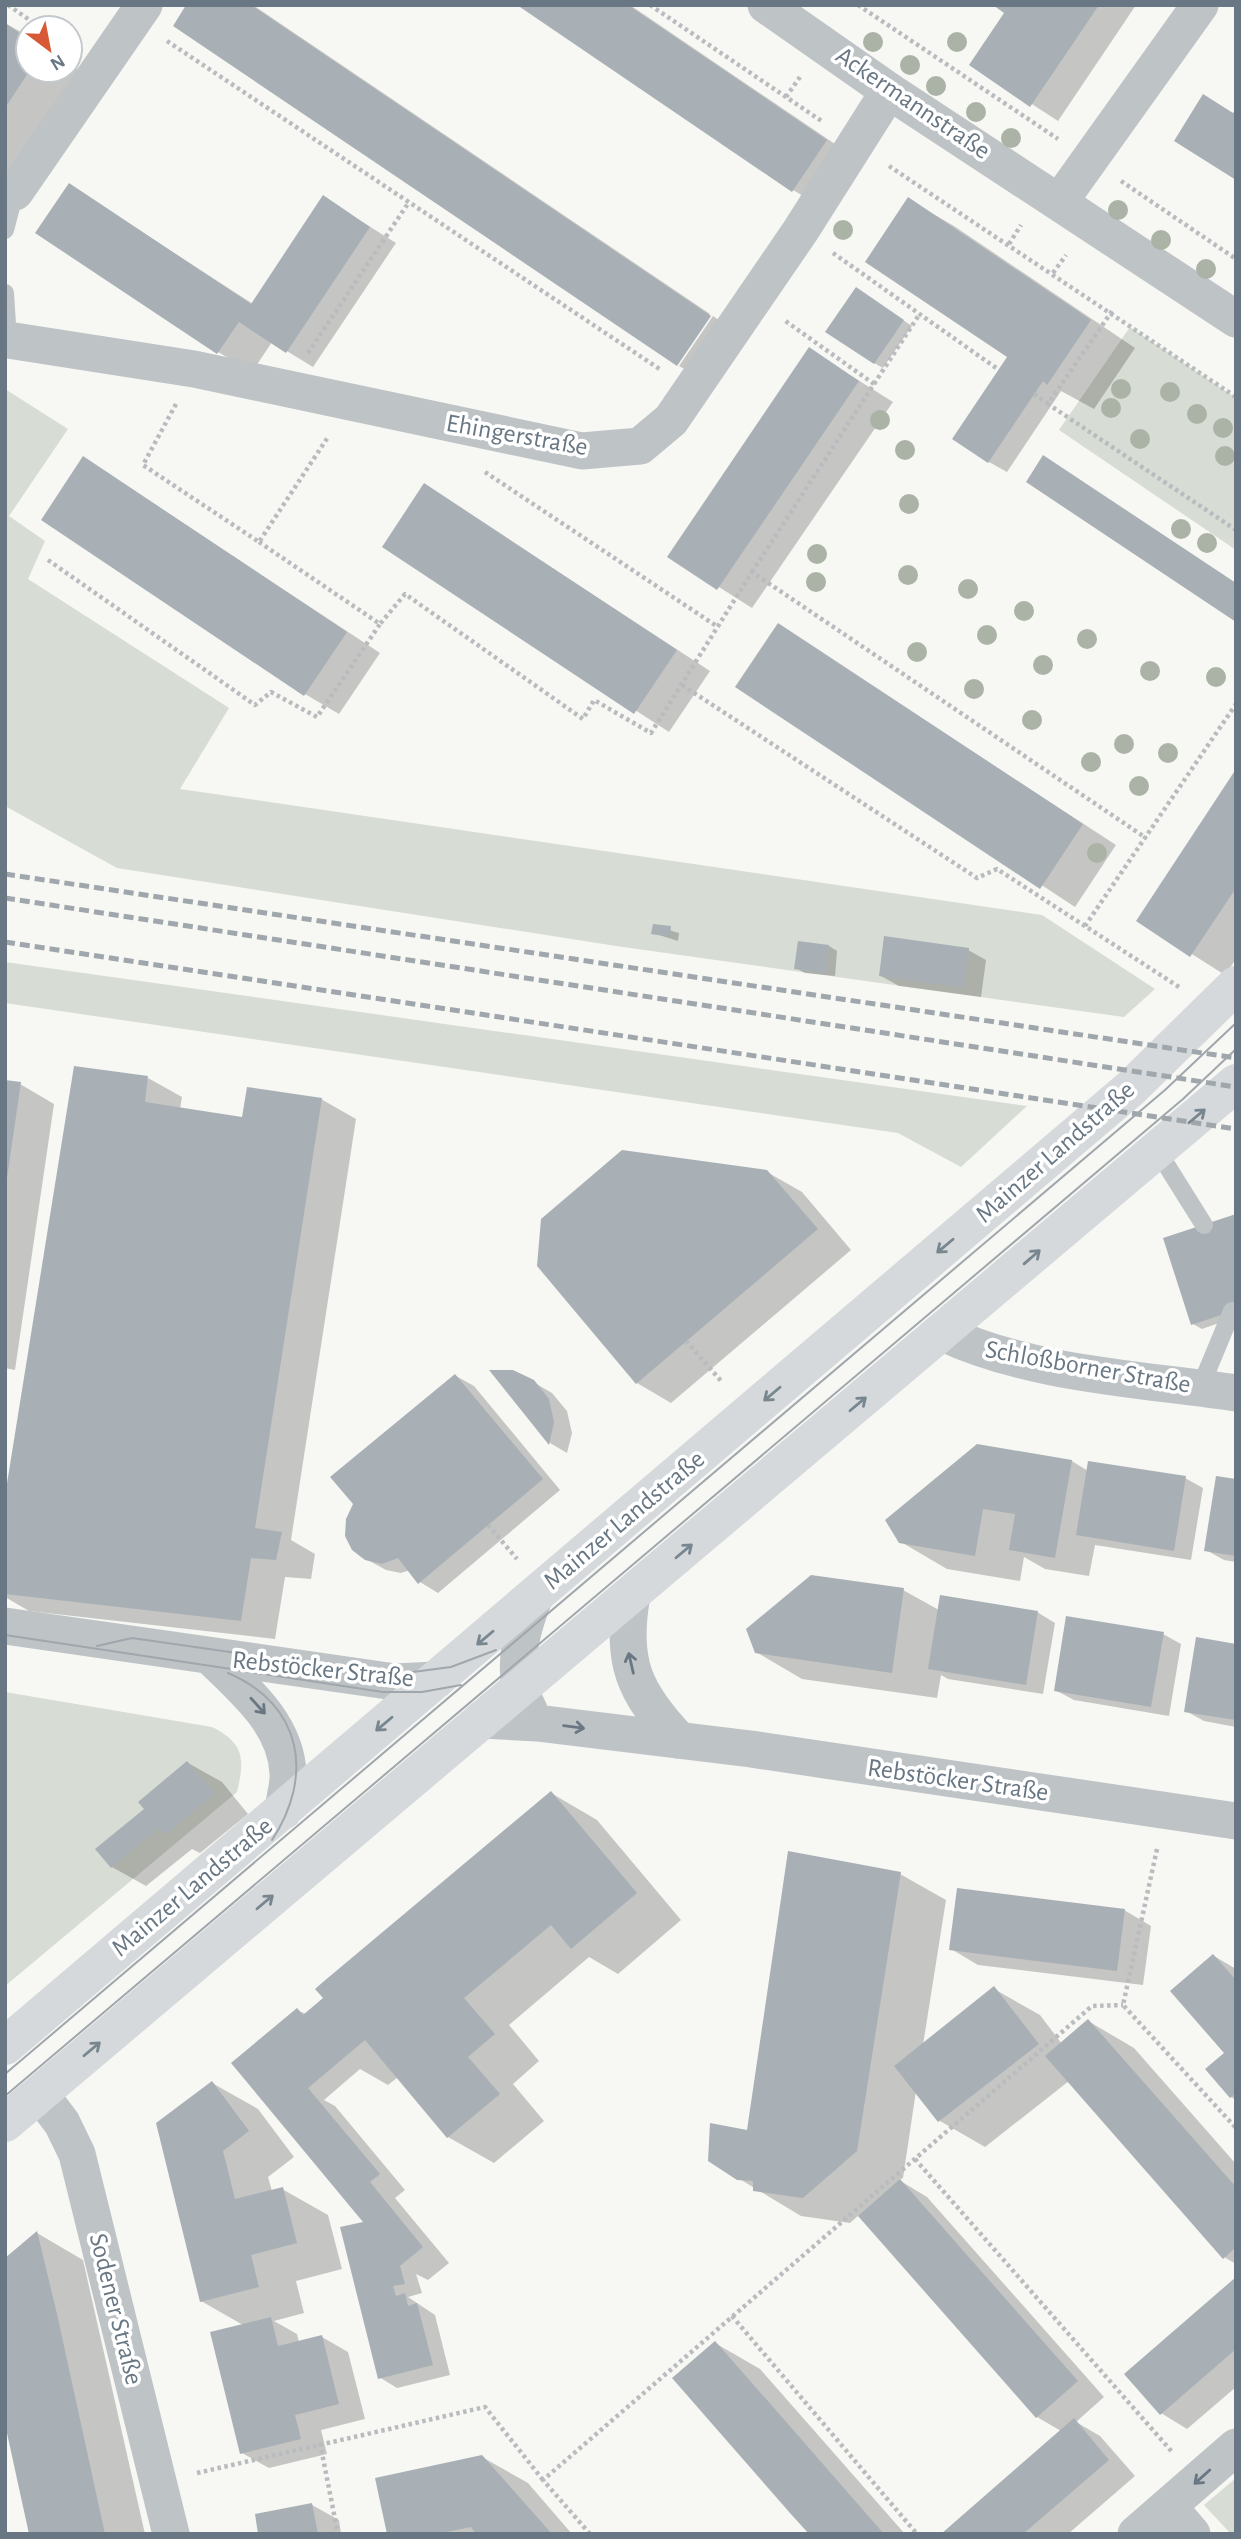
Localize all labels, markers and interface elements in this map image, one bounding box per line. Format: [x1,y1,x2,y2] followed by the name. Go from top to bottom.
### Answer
[14,14,84,84] north arrow
[831,42,995,164] street label: Ackermannstraße
[47,51,68,74] text: N
[444,410,590,460] street label: Ehingerstraße
[971,1076,1139,1228] street label: Mainzer Landstraße
[1187,1108,1205,1124] one-way arrow
[936,1238,954,1254] one-way arrow
[1023,1249,1041,1265] one-way arrow
[983,1336,1193,1398] street label: Schloßborner Straße
[763,1386,781,1402] one-way arrow
[849,1396,867,1412] one-way arrow
[539,1445,709,1595] street label: Mainzer Landstraße
[675,1543,693,1559] one-way arrow
[477,1630,495,1646] one-way arrow
[231,1647,415,1691] street label: Rebstöcker Straße
[623,1652,637,1675] one-way arrow
[250,1697,267,1714] one-way arrow
[375,1716,393,1732] one-way arrow
[562,1721,584,1734] one-way arrow
[866,1754,1050,1806] street label: Rebstöcker Straße
[107,1812,277,1962] street label: Mainzer Landstraße
[256,1894,274,1910] one-way arrow
[83,2041,101,2057] one-way arrow
[85,2231,147,2387] street label: Sodener Straße
[1193,2469,1211,2485] one-way arrow

